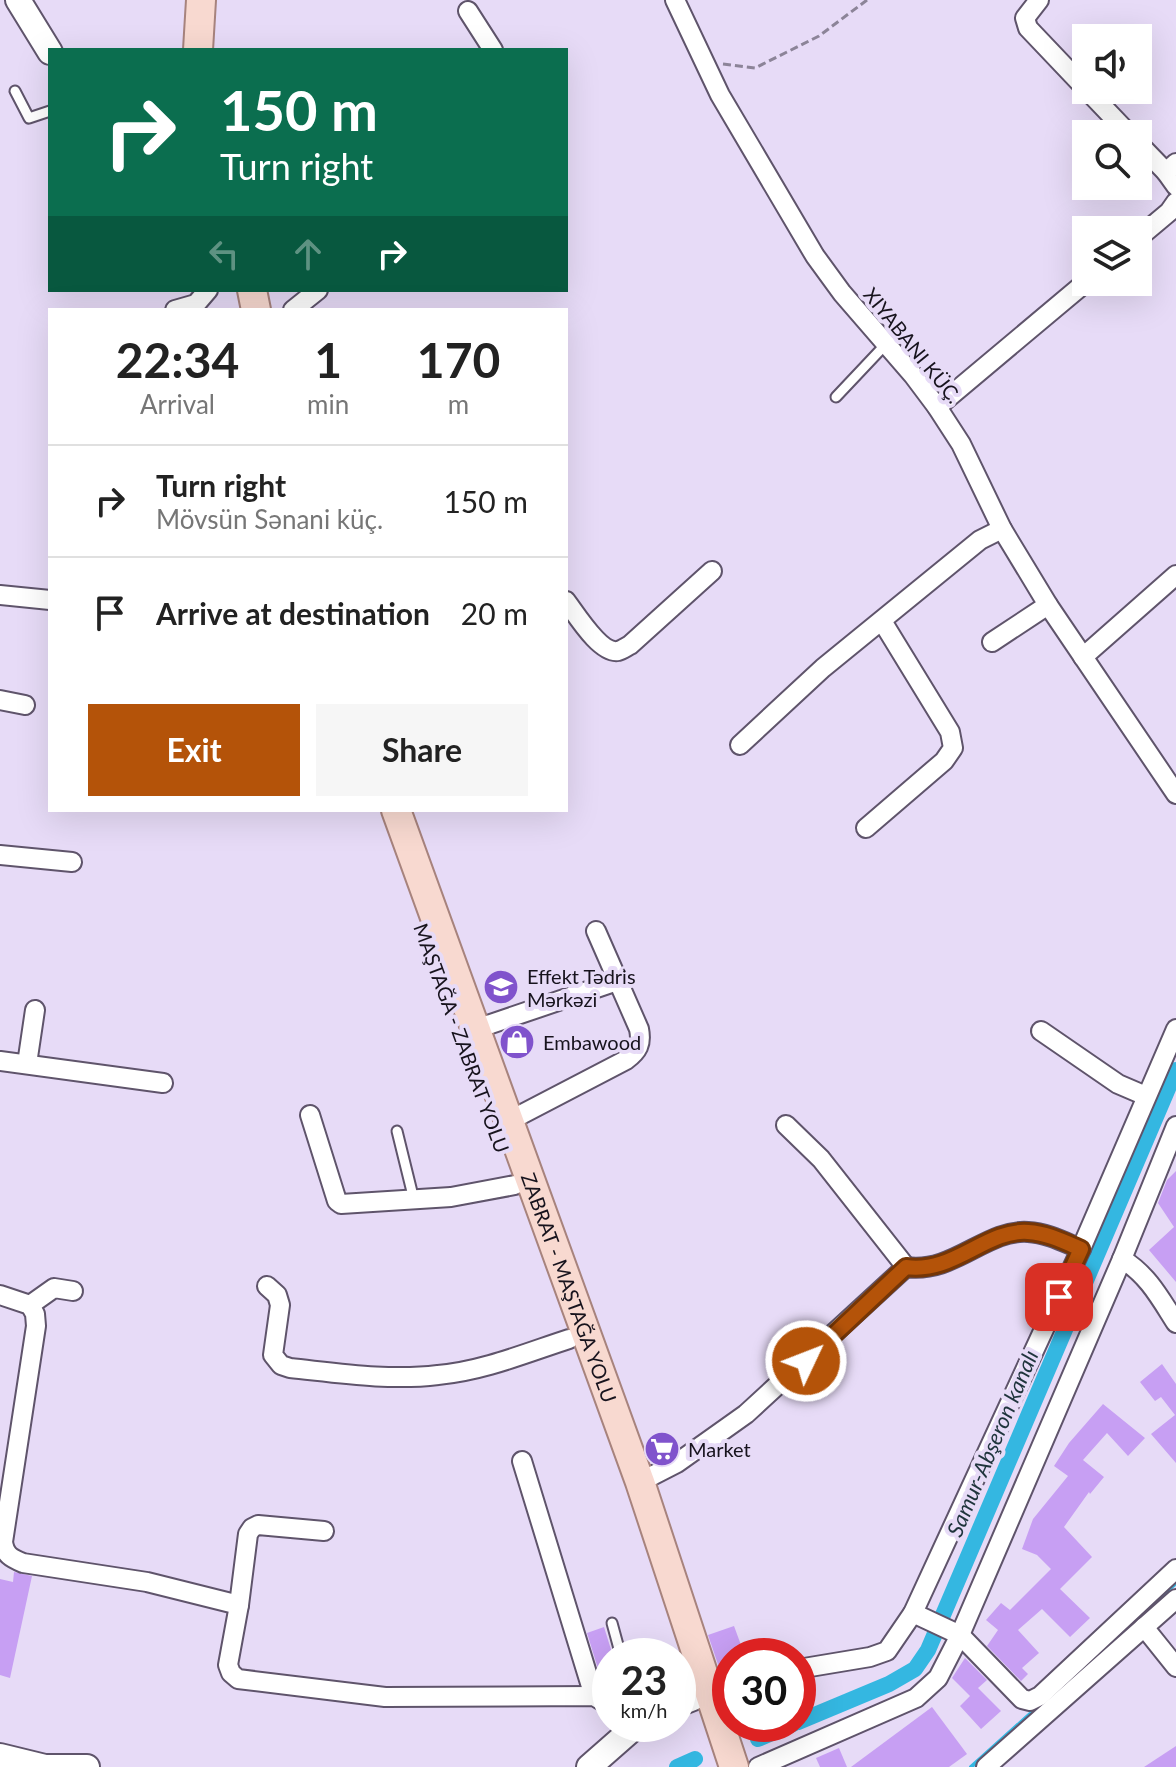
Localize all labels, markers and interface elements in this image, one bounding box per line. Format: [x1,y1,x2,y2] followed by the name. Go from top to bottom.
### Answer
[1072,24,1152,296] map controls
[1072,24,1152,104] button: sound
[220,76,378,143] text: 150 m
[88,80,192,184] icon: right
[1072,120,1152,200] button: search
[220,144,373,188] text: Turn right
[1072,216,1152,296] button: layers
[202,232,246,276] icon: left
[286,232,330,276] icon: ahead
[370,232,414,276] icon: right
[859,282,967,408] street label: XIYABANI KÜÇ.
[116,331,239,388] text: 22:34
[314,331,342,388] text: 1
[417,331,500,388] text: 170
[140,388,215,420] text: Arrival
[307,388,349,420] text: min
[448,388,469,420] text: m
[156,467,286,503] text: Turn right
[88,479,132,523] icon: right
[443,483,528,519] text: 150 m
[156,503,383,535] text: Mövsün Sənani küç.
[88,591,132,635] icon: arrive
[156,595,430,631] text: Arrive at destination
[461,595,528,631] text: 20 m
[88,704,300,796] button: Exit
[316,704,528,796] button: Share
[409,920,515,1156] street label: MAŞTAĞA - ZABRAT YOLU
[527,964,636,1011] place label: Effekt Tədris Mərkəzi
[482,968,520,1006] school or university icon: Effekt Tədris Mərkəzi
[498,1023,536,1061] shop icon: Embawood
[543,1030,641,1054] place label: Embawood
[517,1169,622,1406] street label: ZABRAT - MAŞTAĞA YOLU
[1025,1263,1093,1331] pin
[1037,1275,1081,1319] icon: arrive
[764,1319,848,1403] position arrow
[940,1346,1044,1540] water label: Samur-Abşeron kanalı
[643,1430,681,1468] supermarket icon: Market
[688,1437,751,1461] place label: Market
[712,1638,816,1742] speed limit sign: 30
[621,1656,667,1704] text: 23
[621,1698,667,1722] text: km/h

